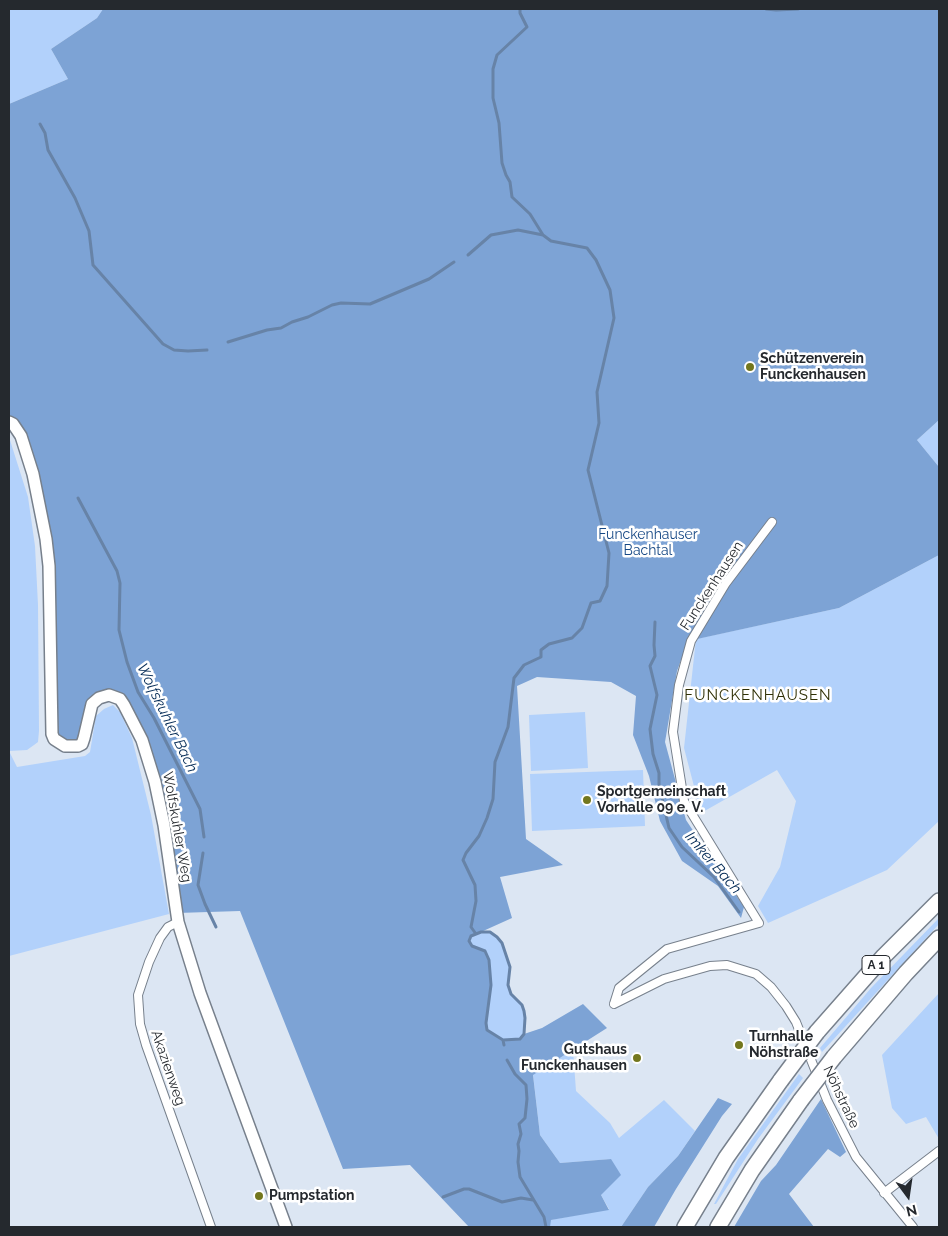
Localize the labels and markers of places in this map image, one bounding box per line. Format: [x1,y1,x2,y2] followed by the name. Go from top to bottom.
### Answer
[760,351,866,384] place label: Schützenverein Funckenhausen
[744,361,756,373] marker: Schützenverein Funckenhausen
[597,784,726,816] place label: Sportgemeinschaft Vorhalle 09 e. V.
[581,794,593,806] marker: Sportgemeinschaft Vorhalle 09 e. V.
[749,1029,818,1062] place label: Turnhalle Nöhstraße
[733,1039,745,1051] marker: Turnhalle Nöhstraße
[521,1042,627,1074] place label: Gutshaus Funckenhausen
[631,1052,643,1064] marker: Gutshaus Funckenhausen
[269,1188,354,1204] place label: Pumpstation
[253,1190,265,1202] marker: Pumpstation

